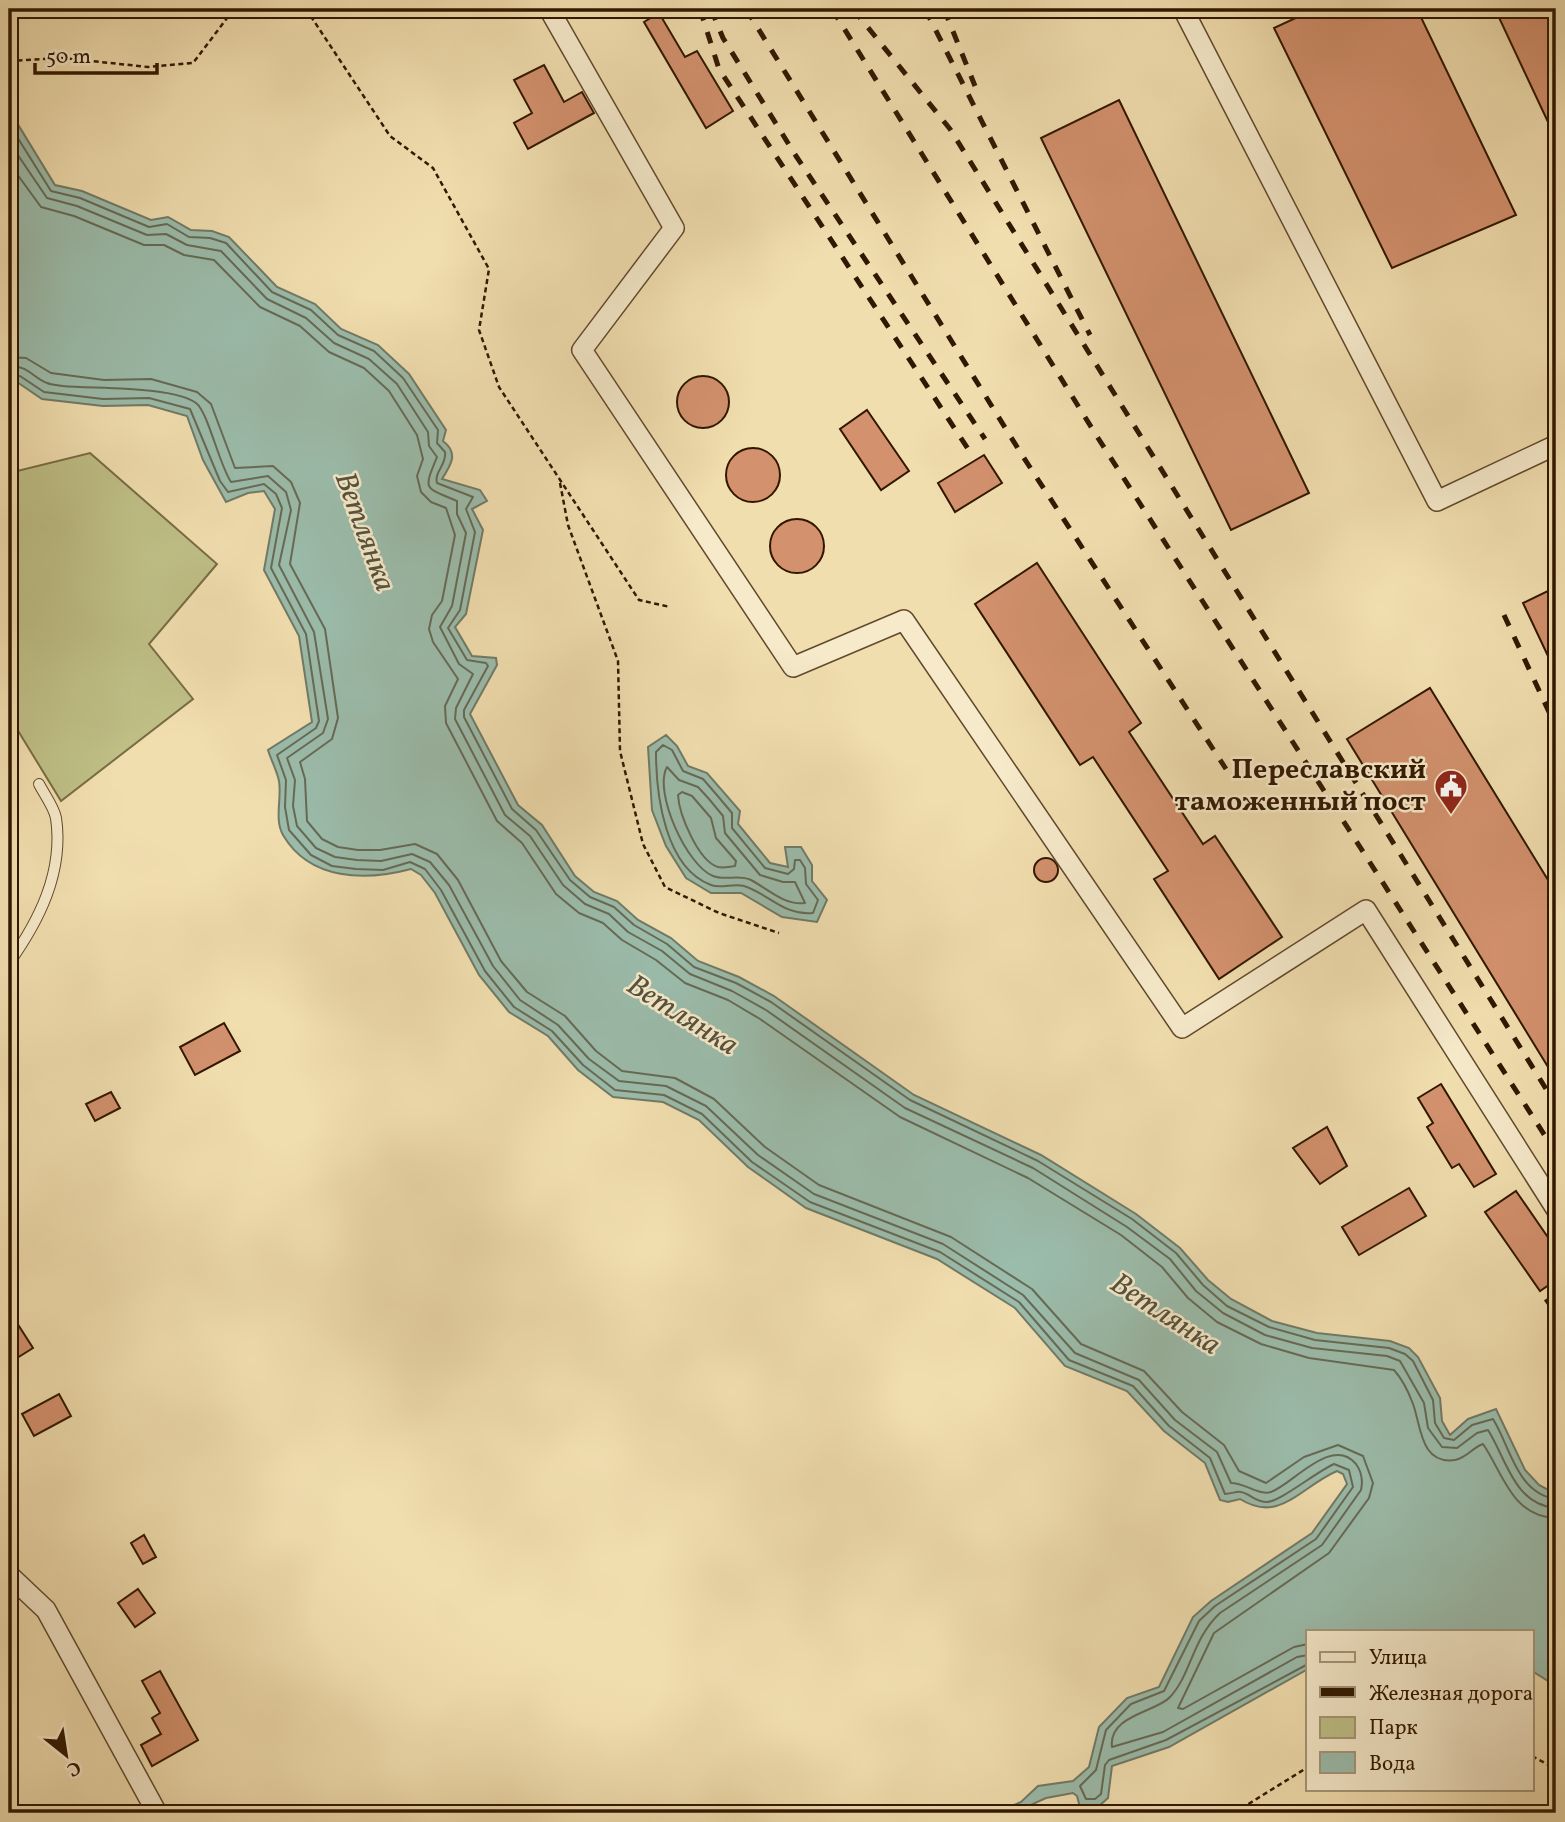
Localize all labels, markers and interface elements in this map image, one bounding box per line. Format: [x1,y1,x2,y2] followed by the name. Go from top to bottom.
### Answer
[35,32,158,76] scale bar
[46,43,91,72] text: 50 m
[323,466,405,598] water label: Ветлянка
[1175,751,1427,822] place label: Переславский таможенный пост
[1432,767,1470,816] public building icon: Переславский таможенный пост
[618,965,746,1067] water label: Ветлянка
[1101,1264,1229,1366] water label: Ветлянка
[1306,1630,1534,1790] legend
[1369,1644,1427,1673] text: Улица
[1369,1680,1533,1709] text: Железная дорога
[1369,1714,1418,1743] text: Парк
[32,1720,102,1790] north arrow
[1369,1750,1416,1779] text: Вода
[62,1754,85,1782] text: С

